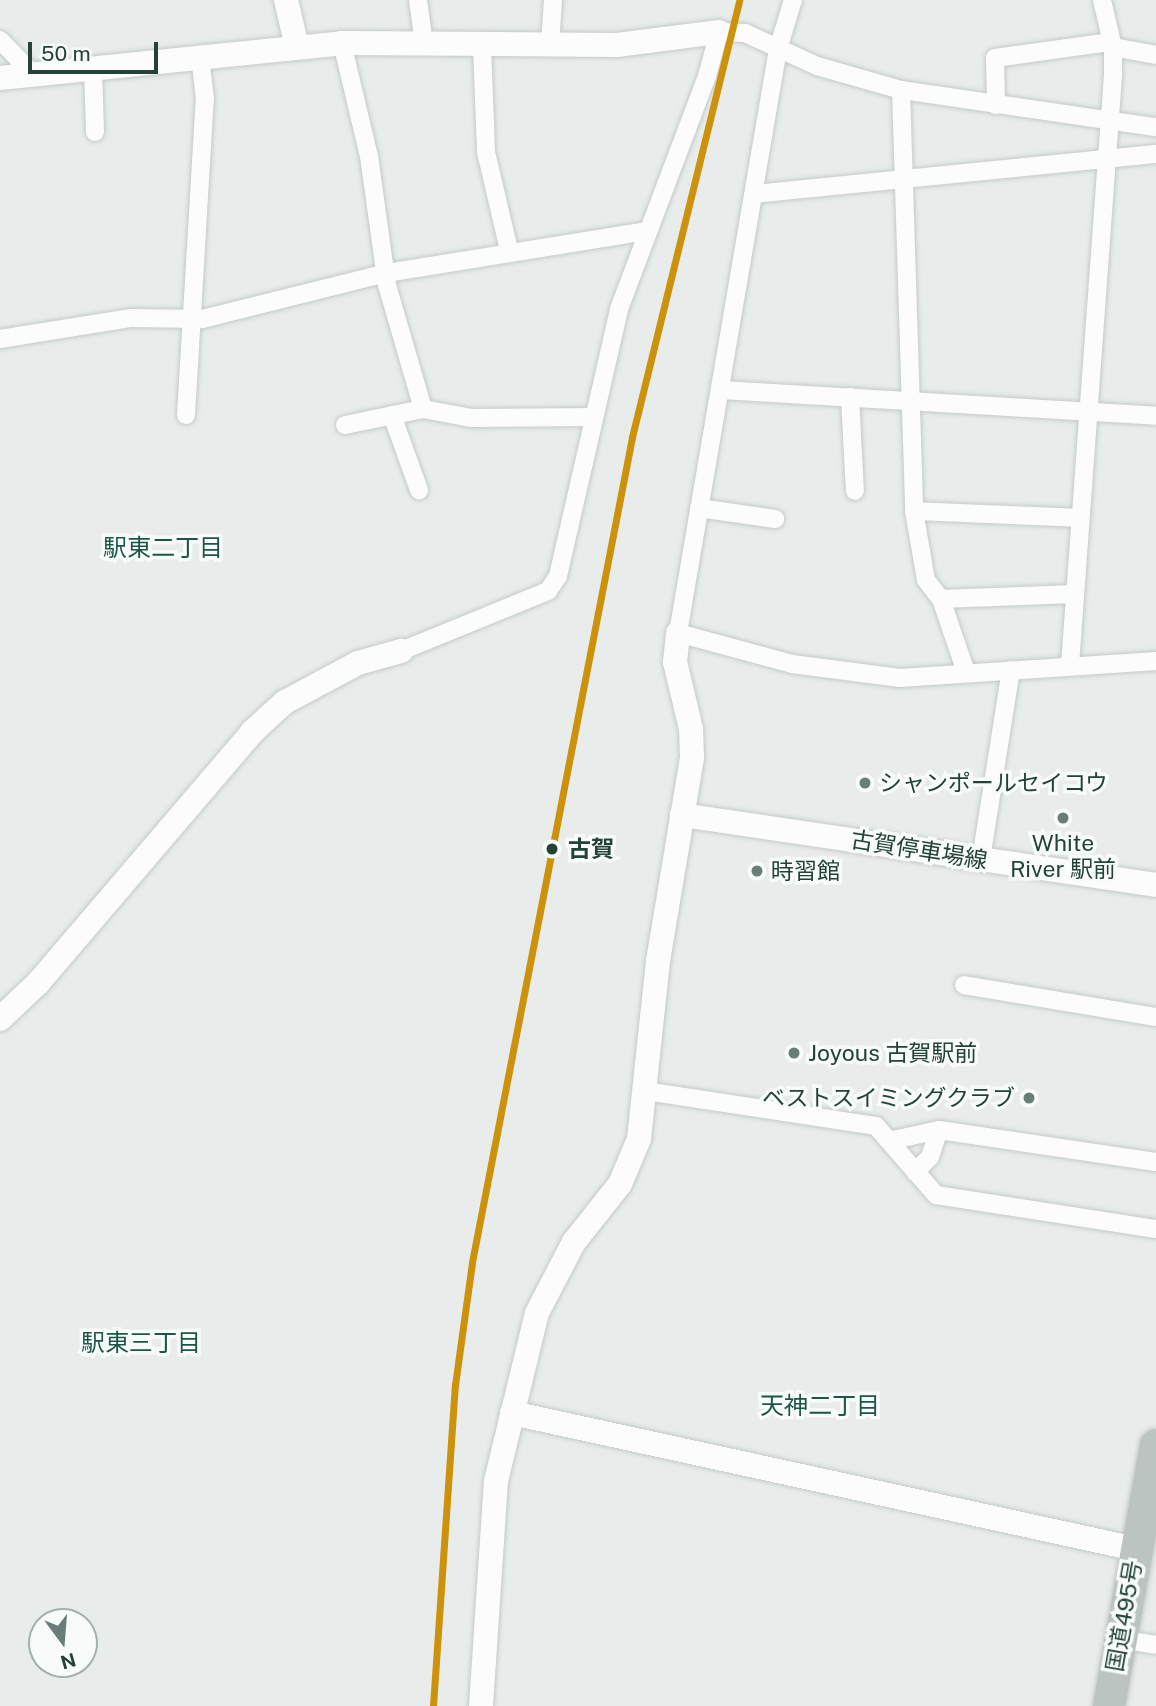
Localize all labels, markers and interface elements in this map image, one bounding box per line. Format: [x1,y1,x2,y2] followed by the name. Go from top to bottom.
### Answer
[32,28,161,72] scale bar
[41,41,91,66] text: 50 m
[103,534,223,562] district label: 駅東二丁目
[879,769,1109,797] place label: シャンポールセイコウ
[857,775,873,791] marker: シャンポールセイコウ
[1055,810,1071,826] marker: White River 駅前
[849,826,989,874] street label: 古賀停車場線
[1010,829,1116,883] place label: White River 駅前
[568,835,614,863] place label: 古賀
[542,839,562,859] marker: 古賀
[771,857,840,885] place label: 時習館
[749,863,765,879] marker: 時習館
[808,1039,977,1067] place label: Joyous 古賀駅前
[786,1045,802,1061] marker: Joyous 古賀駅前
[762,1084,1015,1112] place label: ベストスイミングクラブ
[1021,1090,1037,1106] marker: ベストスイミングクラブ
[81,1329,201,1357] district label: 駅東三丁目
[760,1392,880,1420] district label: 天神二丁目
[1101,1558,1147,1674] street label: 国道495号
[28,1608,98,1678] north arrow
[58,1649,78,1674] text: N

